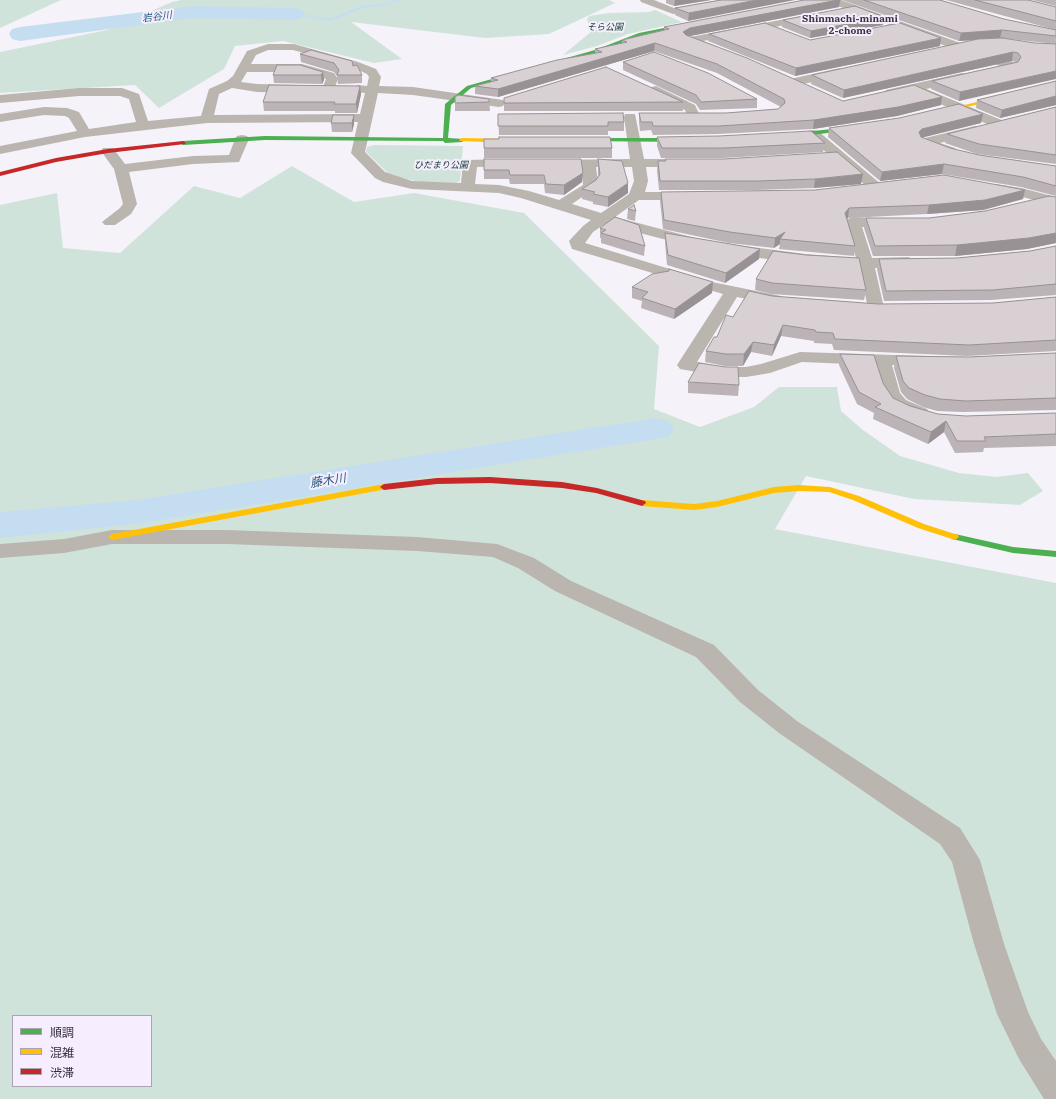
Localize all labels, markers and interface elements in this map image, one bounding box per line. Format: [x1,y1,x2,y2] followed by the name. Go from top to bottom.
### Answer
[141,9,173,25] water label: 岩谷川
[802,13,898,36] district label: Shinmachi-minami 2-chome
[587,22,623,32] park label: そら公園
[414,160,468,170] park label: ひだまり公園
[309,471,347,491] water label: 藤木川
[12,1015,152,1087] legend
[50,1025,74,1040] text: 順調
[50,1045,74,1060] text: 混雑
[50,1065,74,1080] text: 渋滞

